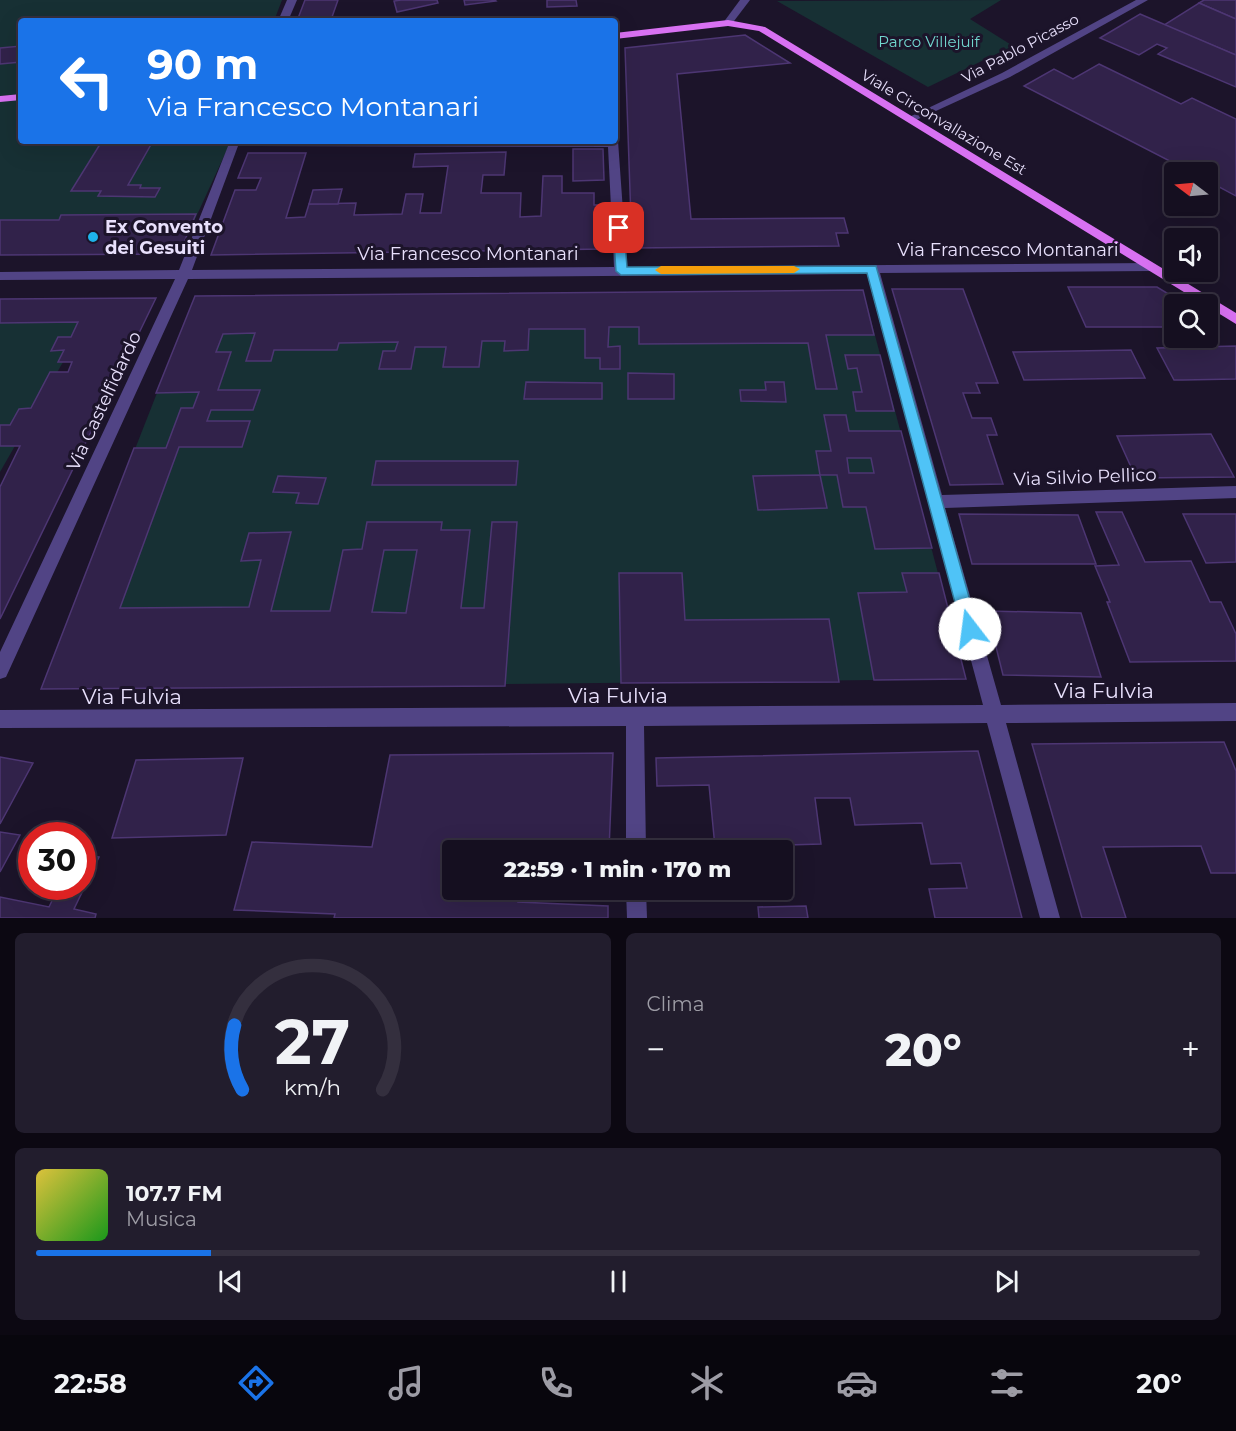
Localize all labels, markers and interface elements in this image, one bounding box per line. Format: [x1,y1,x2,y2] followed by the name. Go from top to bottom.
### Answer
[958,9,1082,87] street label: Via Pablo Picasso
[878,32,981,51] park label: Parco Villejuif
[147,38,258,90] text: 90 m
[48,42,126,120] icon: left
[858,65,1030,179] street label: Viale Circonvallazione Est
[147,90,479,123] text: Via Francesco Montanari
[1164,162,1218,216] north arrow
[1164,162,1218,348] map controls
[593,202,644,253] pin
[602,211,635,244] icon: arrive
[105,216,223,259] place label: Ex Convento dei Gesuiti
[1164,228,1218,282] button: sound
[86,230,100,244] marker: Ex Convento dei Gesuiti
[897,239,1119,261] street label: Via Francesco Montanari
[357,243,579,265] street label: Via Francesco Montanari
[1164,294,1218,348] button: search
[62,328,146,474] street label: Via Castelfidardo
[1013,464,1157,490] street label: Via Silvio Pellico
[938,597,1002,661] position arrow
[1054,678,1154,703] street label: Via Fulvia
[568,683,668,708] street label: Via Fulvia
[82,684,182,709] street label: Via Fulvia
[18,822,96,900] speed limit sign: 30
[504,856,731,883] text: 22:59 · 1 min · 170 m
[647,992,704,1016] text: Clima
[275,1004,350,1080] text: 27
[885,1022,962,1077] text: 20°
[647,1029,665,1069] text: −
[1181,1029,1200,1069] text: +
[284,1074,341,1100] text: km/h
[126,1180,222,1207] text: 107.7 FM
[126,1207,197,1231] text: Musica
[214,1265,247,1298] icon: previous
[602,1265,635,1298] icon: pause
[990,1265,1023,1298] icon: next
[235,1362,277,1404] icon: directions
[385,1362,427,1404] icon: music
[535,1362,577,1404] icon: phone
[686,1362,728,1404] icon: climate
[836,1362,878,1404] icon: car
[986,1362,1028,1404] icon: filters
[54,1367,127,1400] text: 22:58
[1136,1367,1182,1400] text: 20°

